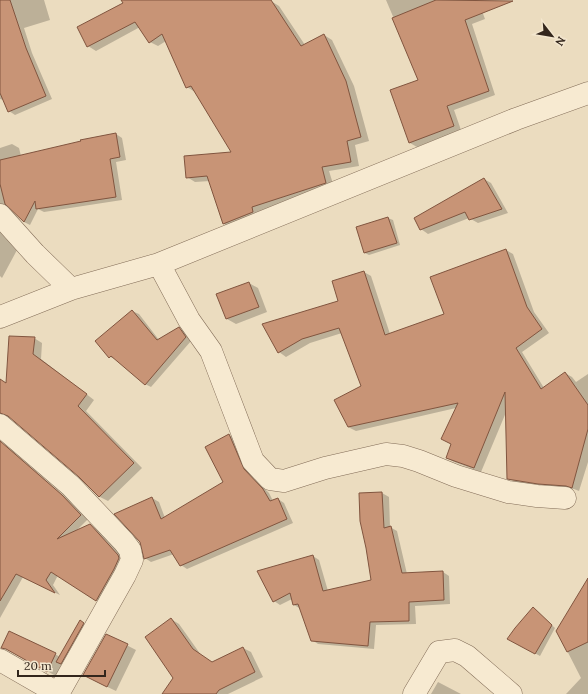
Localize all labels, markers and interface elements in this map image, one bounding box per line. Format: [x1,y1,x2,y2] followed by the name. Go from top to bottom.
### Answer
[532,16,572,56] north arrow
[552,34,569,49] text: N
[18,652,105,678] scale bar
[24,658,52,673] text: 20 m

